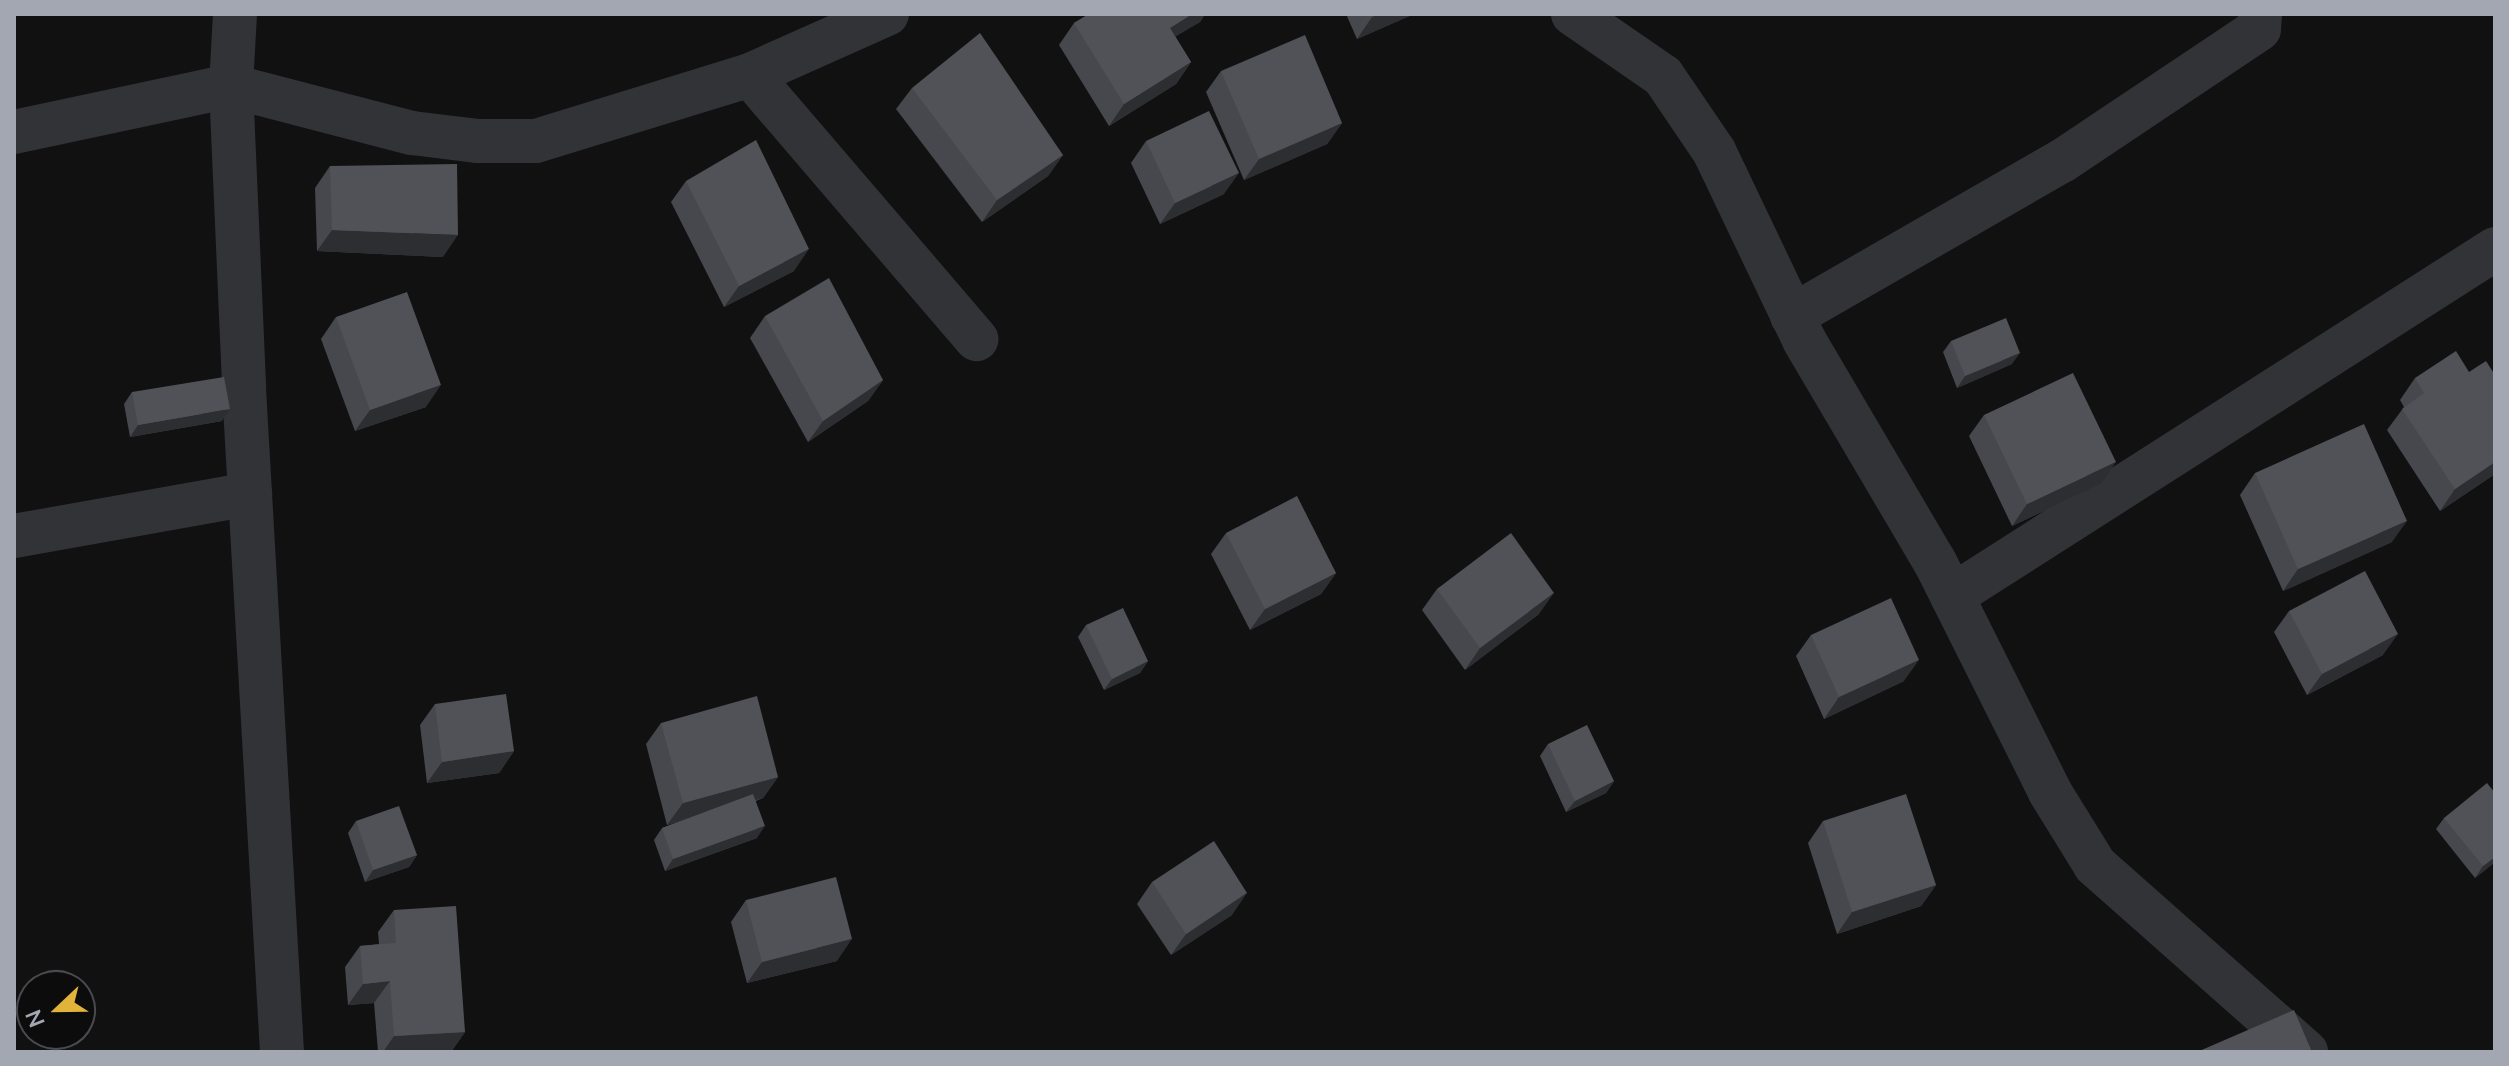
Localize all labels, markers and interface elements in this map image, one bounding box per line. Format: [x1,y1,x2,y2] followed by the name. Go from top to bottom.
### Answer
[16,970,96,1050] north arrow
[19,1005,53,1031] text: N

